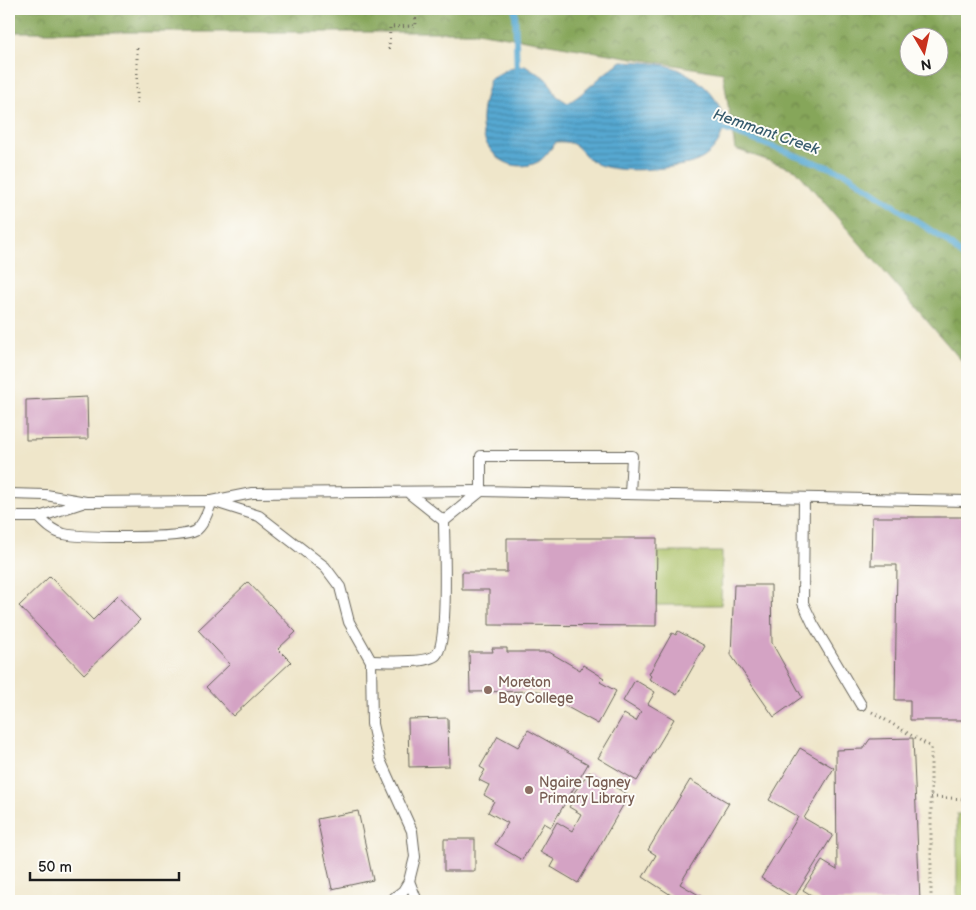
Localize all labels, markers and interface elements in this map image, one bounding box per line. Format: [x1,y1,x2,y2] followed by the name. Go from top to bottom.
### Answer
[898,28,948,78] north arrow
[919,55,932,74] text: N
[711,105,822,159] water label: Hemmant Creek
[498,674,573,707] place label: Moreton Bay College
[482,684,494,696] marker: Moreton Bay College
[539,774,635,807] place label: Ngaire Tagney Primary Library
[523,784,535,796] marker: Ngaire Tagney Primary Library
[30,850,179,882] scale bar
[38,858,72,877] text: 50 m

